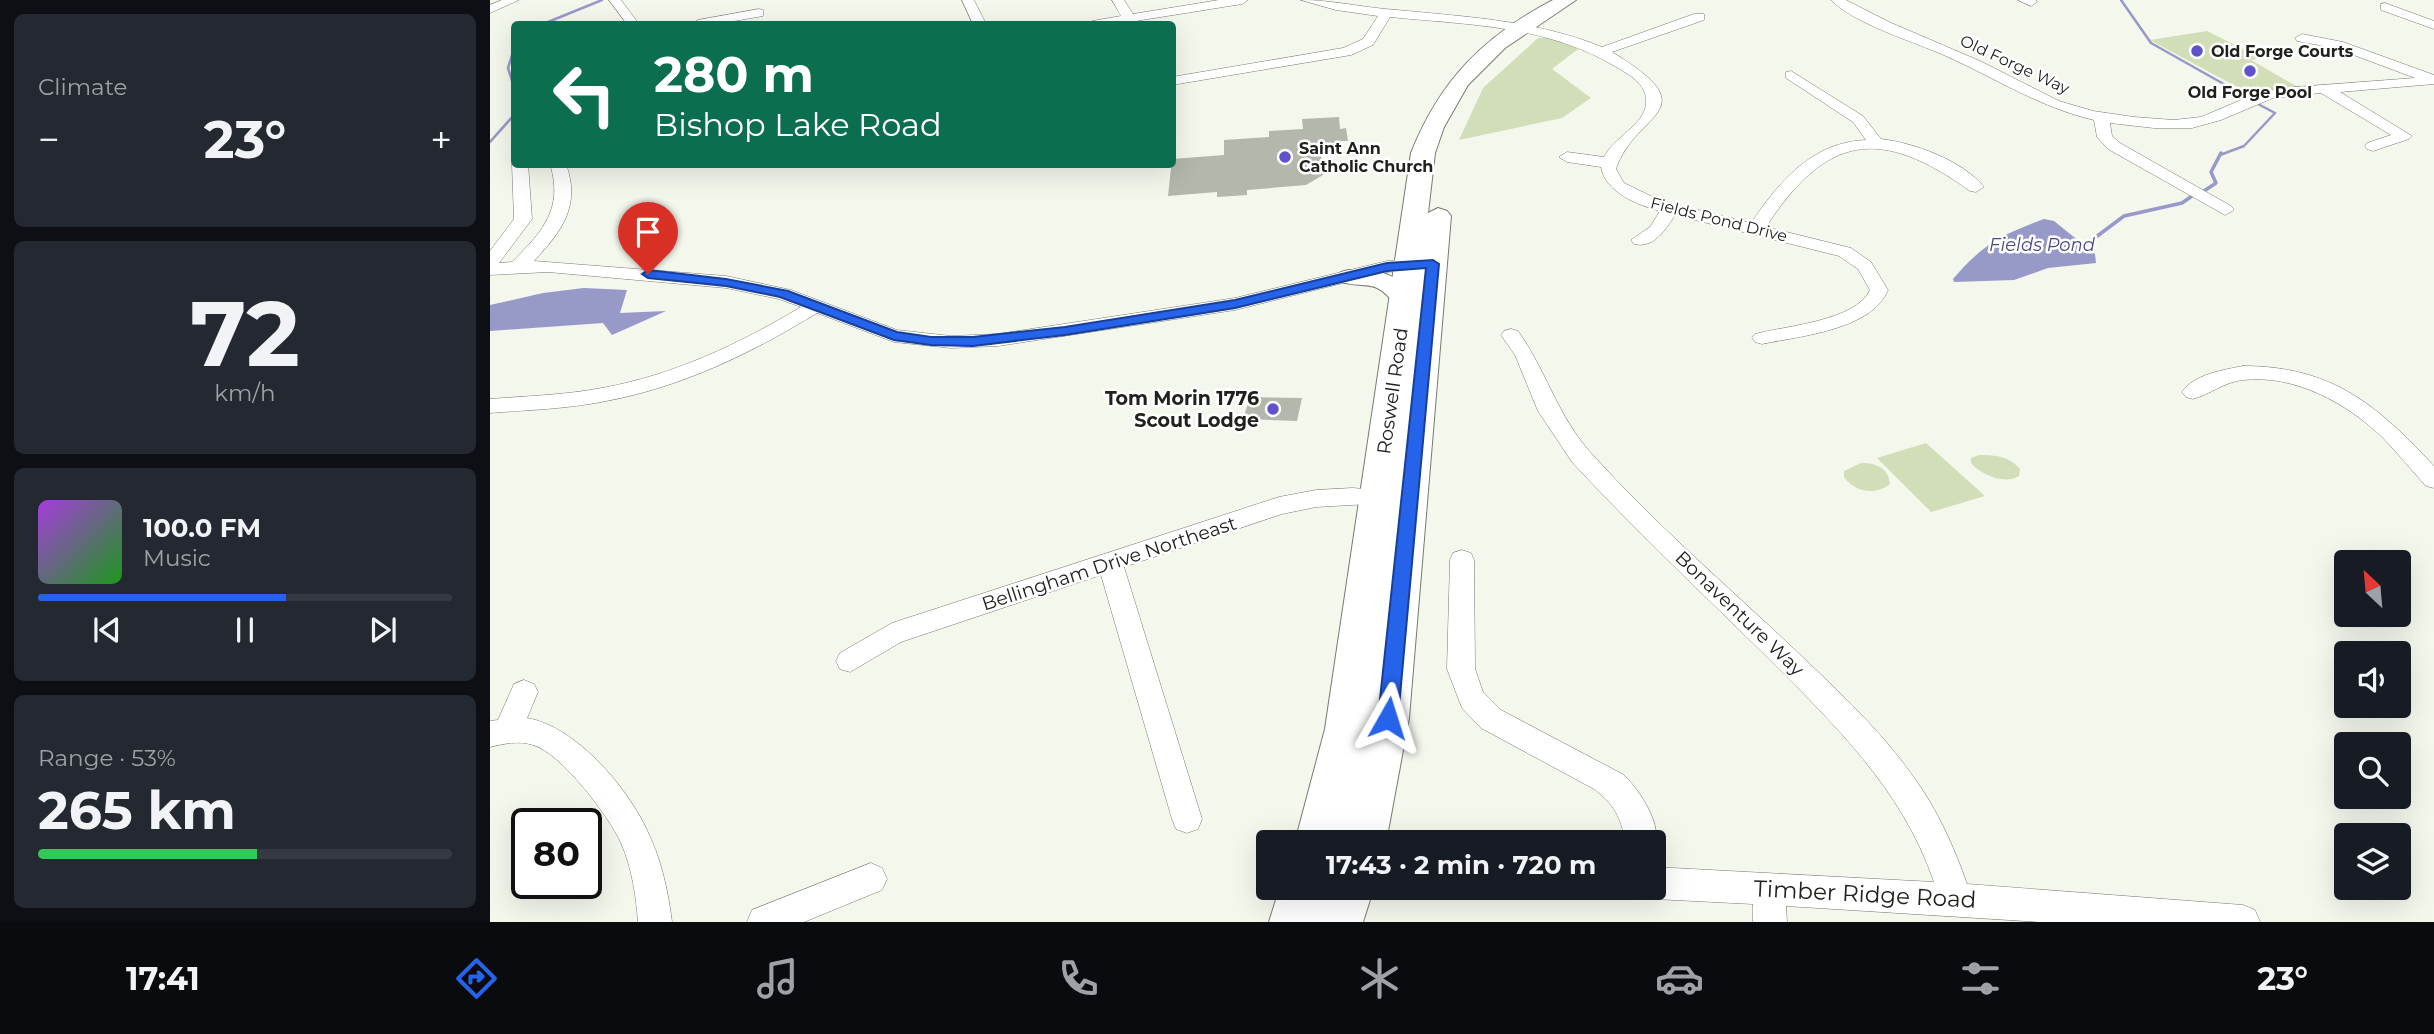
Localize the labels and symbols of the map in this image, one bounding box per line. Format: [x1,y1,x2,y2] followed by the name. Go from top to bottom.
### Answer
[1957,31,2073,98] street label: Old Forge Way
[2211,42,2354,61] place label: Old Forge Courts
[2189,43,2205,59] marker: Old Forge Courts
[2242,63,2258,79] marker: Old Forge Pool
[2188,83,2312,102] place label: Old Forge Pool
[1299,139,1433,176] place label: Saint Ann Catholic Church
[1277,149,1293,165] marker: Saint Ann Catholic Church
[1649,193,1789,246] street label: Fields Pond Drive
[618,202,678,274] pin
[1989,234,2096,256] water label: Fields Pond
[1372,326,1413,456] street label: Roswell Road
[1105,387,1259,432] place label: Tom Morin 1776 Scout Lodge
[1265,401,1281,417] marker: Tom Morin 1776 Scout Lodge
[979,511,1240,616] street label: Bellingham Drive Northeast
[1671,546,1809,681] street label: Bonaventure Way
[2334,550,2412,626] north arrow
[1351,681,1425,755] position arrow
[511,808,602,899] speed limit sign: 80
[1753,874,1977,914] street label: Timber Ridge Road

